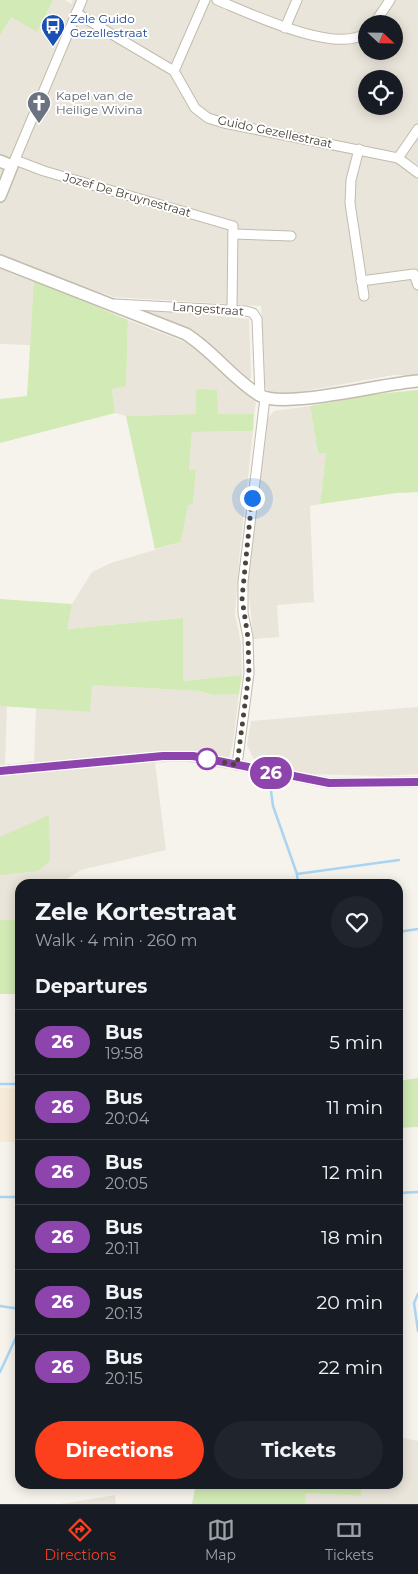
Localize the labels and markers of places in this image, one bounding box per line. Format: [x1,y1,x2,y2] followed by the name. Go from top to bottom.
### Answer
[70,11,148,40] place label: Zele Guido Gezellestraat
[40,13,66,47] bus stop icon: Zele Guido Gezellestraat
[56,88,143,117] place label: Kapel van de Heilige Wivina
[26,90,52,124] church icon: Kapel van de Heilige Wivina
[196,748,218,770] unlabelled marker

